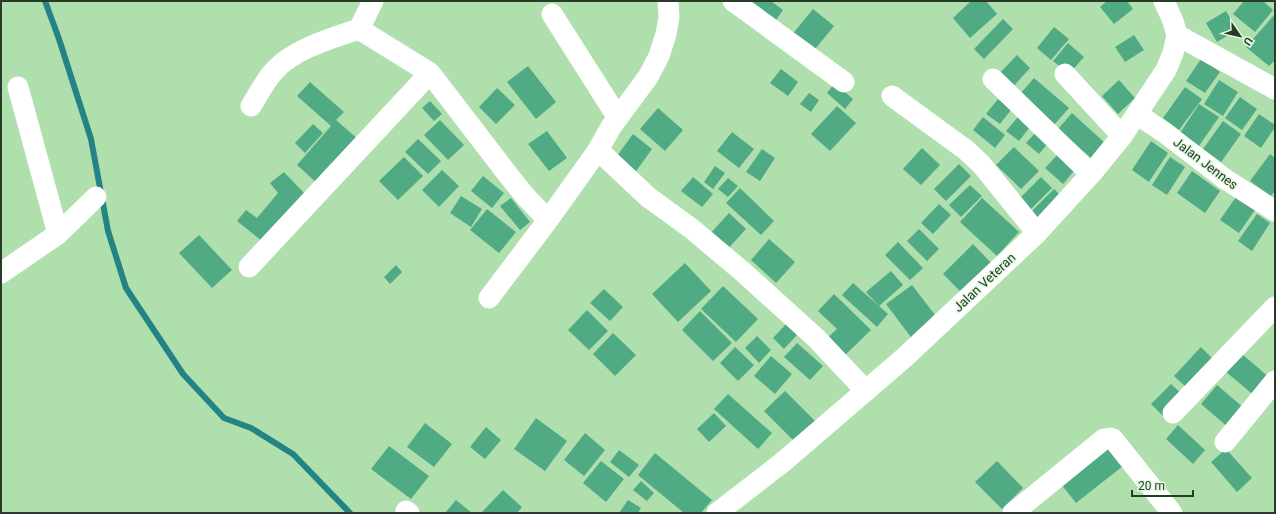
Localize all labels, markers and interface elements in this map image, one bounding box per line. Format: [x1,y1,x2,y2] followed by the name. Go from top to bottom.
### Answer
[1220,16,1260,56] north arrow
[1240,35,1255,48] text: U
[1170,134,1241,193] street label: Jalan Jennes
[950,250,1018,315] street label: Jalan Veteran
[1132,472,1193,498] scale bar
[1138,479,1165,493] text: 20 m

